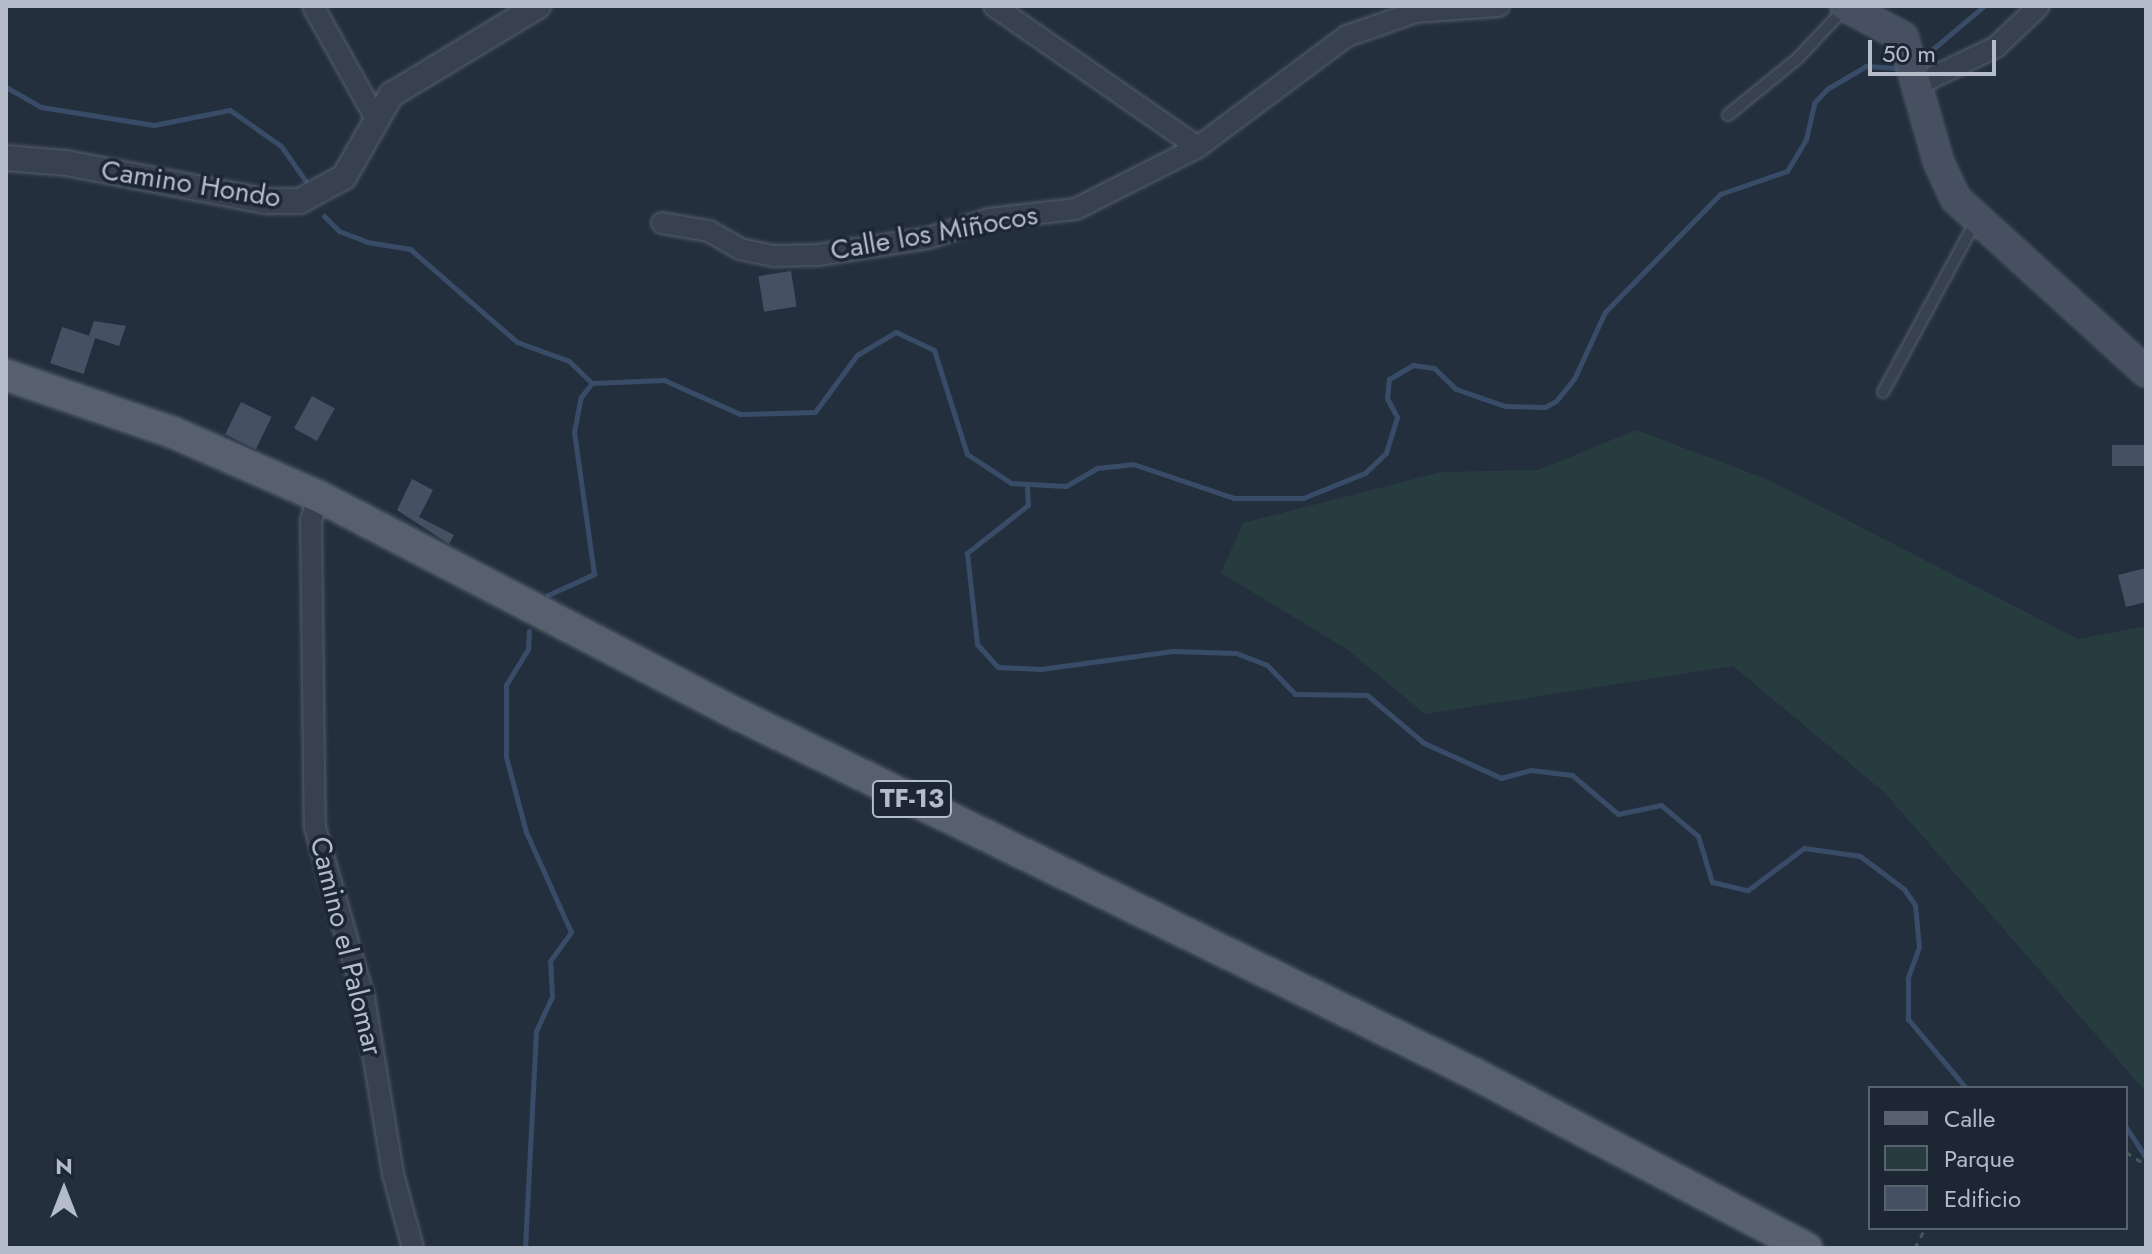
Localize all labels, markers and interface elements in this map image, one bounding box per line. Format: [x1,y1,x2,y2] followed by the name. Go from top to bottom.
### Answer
[1872,24,2000,74] scale bar
[1882,36,1936,71] text: 50 m
[99,153,283,215] street label: Camino Hondo
[828,198,1040,268] street label: Calle los Miñocos
[870,777,954,821] road number: TF-13
[303,833,389,1059] street label: Camino el Palomar
[1868,1086,2128,1230] legend
[1944,1101,1995,1136] text: Calle
[1944,1141,2015,1176] text: Parque
[24,1150,104,1230] north arrow
[55,1150,73,1182] text: N
[1944,1181,2021,1216] text: Edificio

